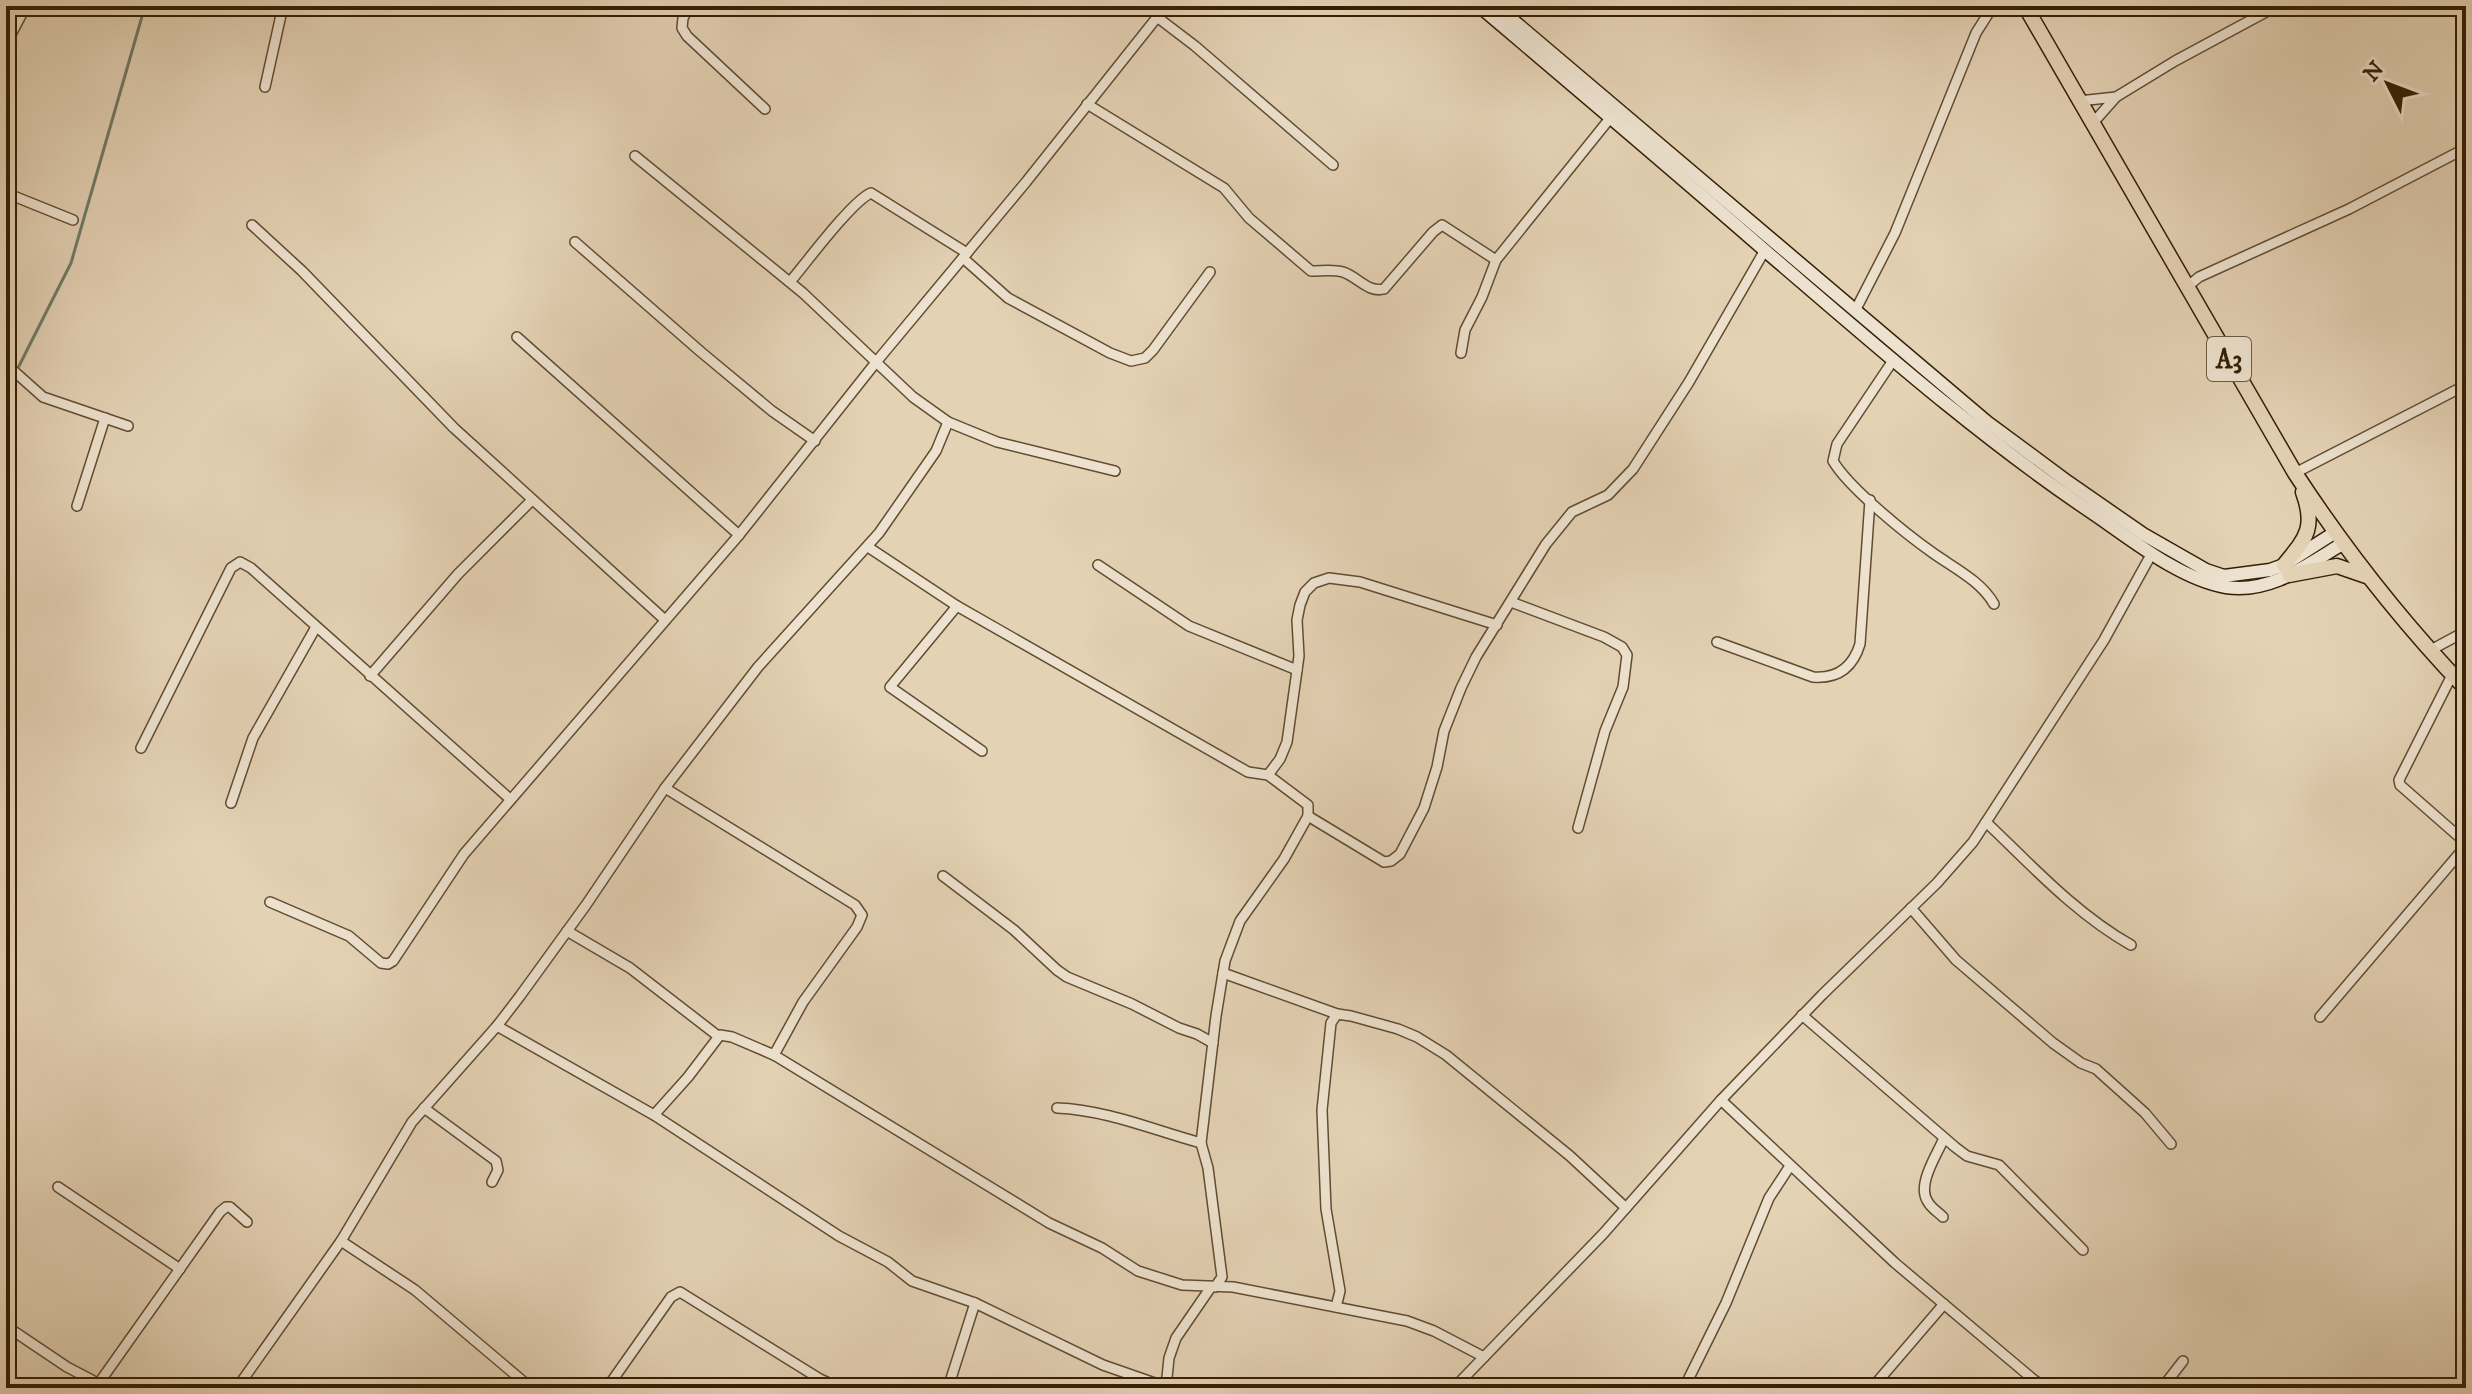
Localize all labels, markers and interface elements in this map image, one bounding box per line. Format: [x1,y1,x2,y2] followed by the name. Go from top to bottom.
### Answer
[2348,44,2428,124] north arrow
[2358,56,2390,87] text: N
[2207,337,2251,381] road number: A3

